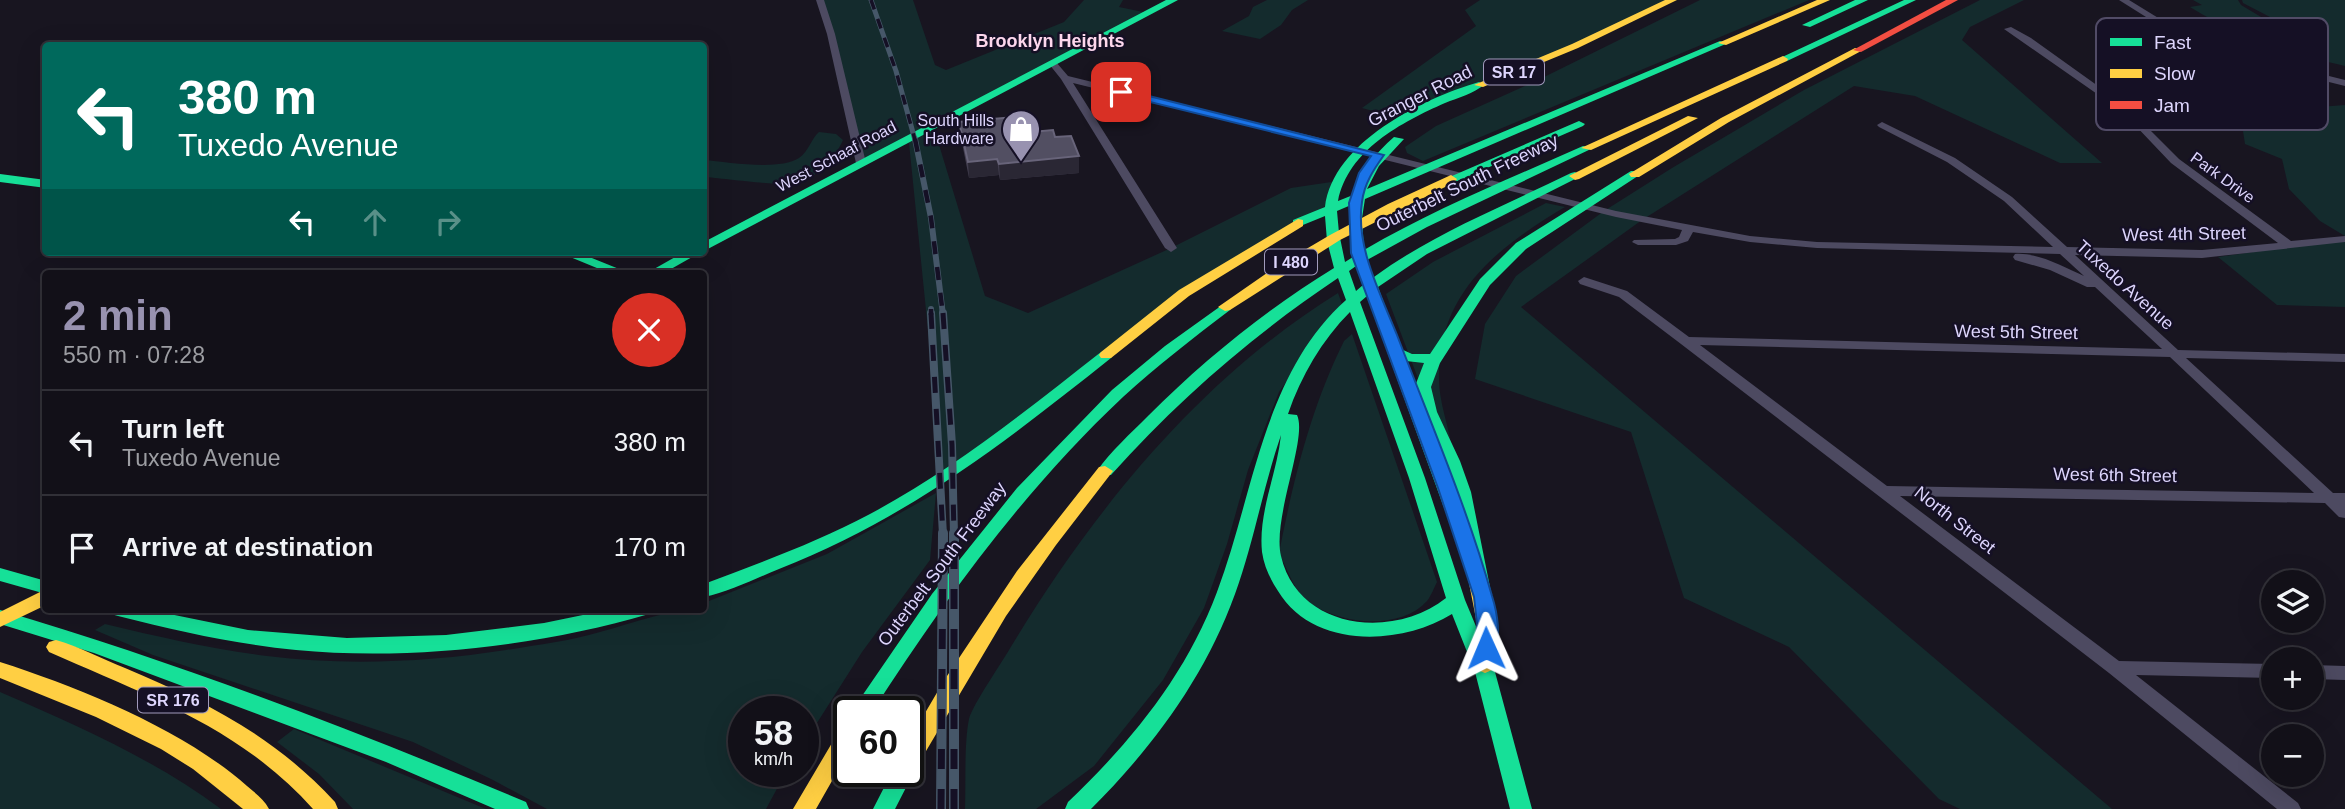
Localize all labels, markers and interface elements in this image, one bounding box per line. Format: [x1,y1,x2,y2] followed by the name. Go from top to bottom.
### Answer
[2096,18,2328,130] legend
[975,31,1125,51] district label: Brooklyn Heights
[2154,32,2192,53] text: Fast
[1484,60,1544,85] road number: SR 17
[1365,61,1475,131] street label: Granger Road
[1091,62,1151,122] pin
[2154,63,2195,84] text: Slow
[63,70,154,161] icon: left
[178,70,317,124] text: 380 m
[1102,73,1140,111] icon: arrive
[2154,95,2190,116] text: Jam
[1000,108,1042,163] shop icon: South Hills Hardware
[918,112,994,147] place label: South Hills Hardware
[773,118,899,195] street label: West Schaaf Road
[178,127,399,163] text: Tuxedo Avenue
[1373,130,1561,236] street label: Outerbelt South Freeway
[2187,149,2258,206] street label: Park Drive
[283,203,321,241] icon: left
[356,203,394,241] icon: ahead
[429,203,467,241] icon: right
[2122,223,2246,245] street label: West 4th Street
[2072,236,2178,334] street label: Tuxedo Avenue
[1265,250,1317,274] road number: I 480
[63,292,173,339] text: 2 min
[612,293,686,367] button: close
[1954,321,2078,343] street label: West 5th Street
[63,342,205,368] text: 550 m · 07:28
[122,414,224,444] text: Turn left
[63,424,101,462] icon: left
[614,427,686,457] text: 380 m
[122,445,281,471] text: Tuxedo Avenue
[2053,464,2177,486] street label: West 6th Street
[874,478,1010,650] street label: Outerbelt South Freeway
[1911,482,1999,558] street label: North Street
[63,529,101,567] icon: arrive
[122,532,373,562] text: Arrive at destination
[614,532,686,562] text: 170 m
[2261,570,2324,787] map controls
[2261,570,2324,633] button: layers
[1449,611,1523,685] position arrow
[2261,647,2324,710] button: +
[138,688,208,712] road number: SR 176
[833,696,924,787] speed limit sign: 60
[754,713,793,752] text: 58
[2261,724,2324,787] button: −
[754,749,793,769] text: km/h

